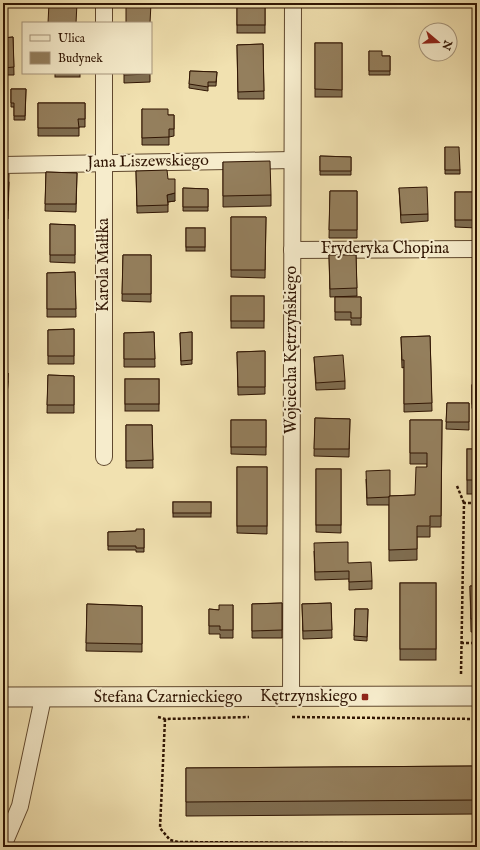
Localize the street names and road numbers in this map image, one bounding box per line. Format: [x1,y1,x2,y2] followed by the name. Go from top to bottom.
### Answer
[85,151,209,173] street label: Jana Liszewskiego
[94,218,114,312] street label: Karola Małłka
[321,239,449,259] street label: Fryderyka Chopina
[282,266,302,434] street label: Wojciecha Kętrzyńskiego
[94,688,243,708] street label: Stefana Czarnieckiego

